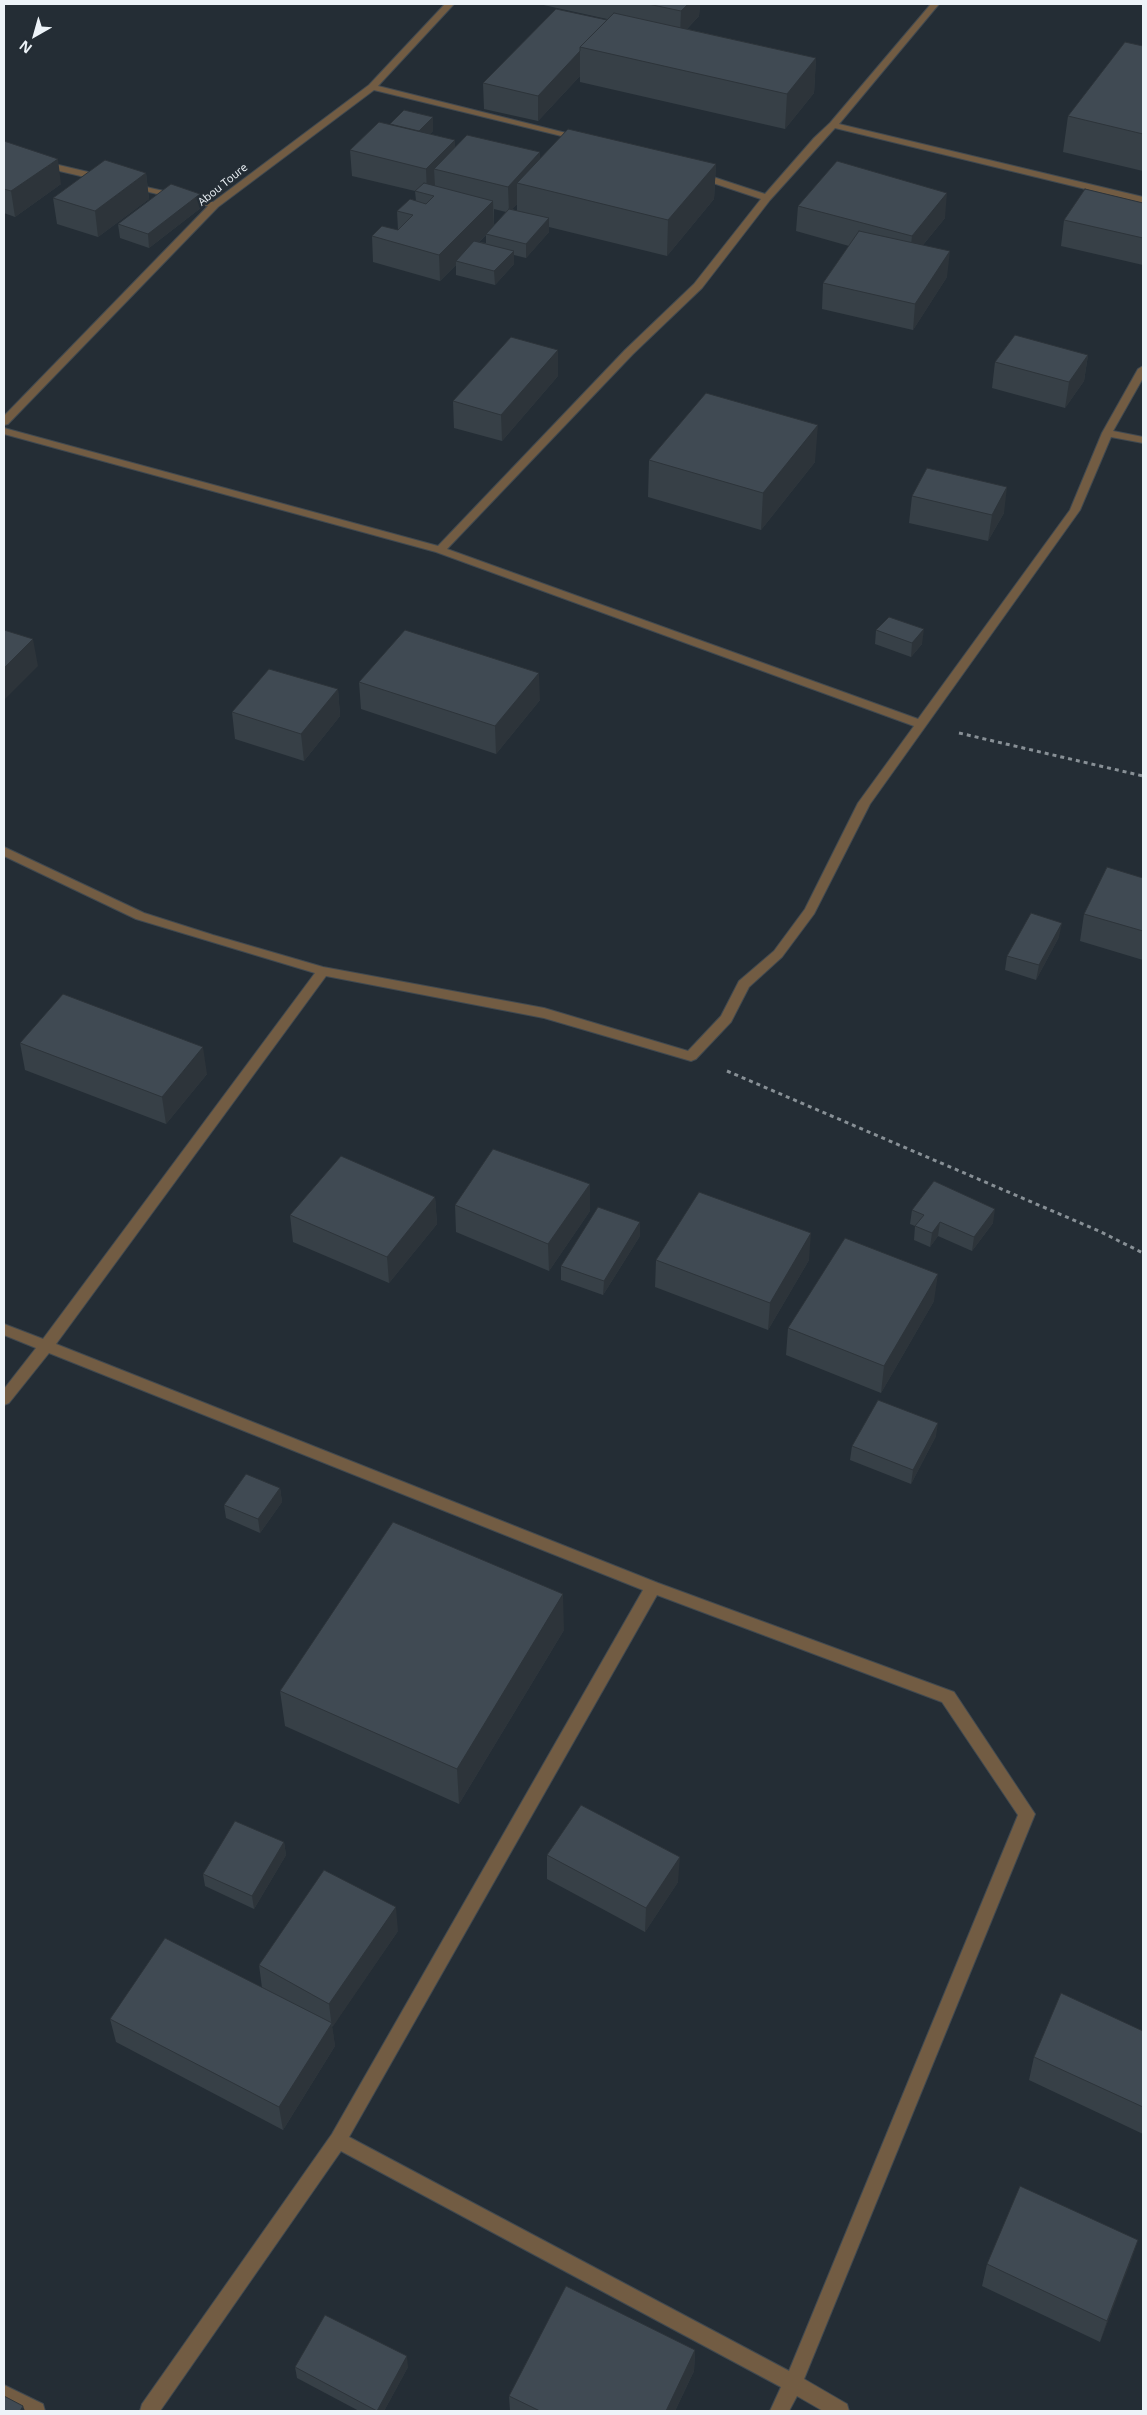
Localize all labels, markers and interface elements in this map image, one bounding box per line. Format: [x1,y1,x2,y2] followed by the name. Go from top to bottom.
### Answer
[10,10,60,60] north arrow
[15,36,36,58] text: N
[196,161,250,209] street label: Abou Toure

